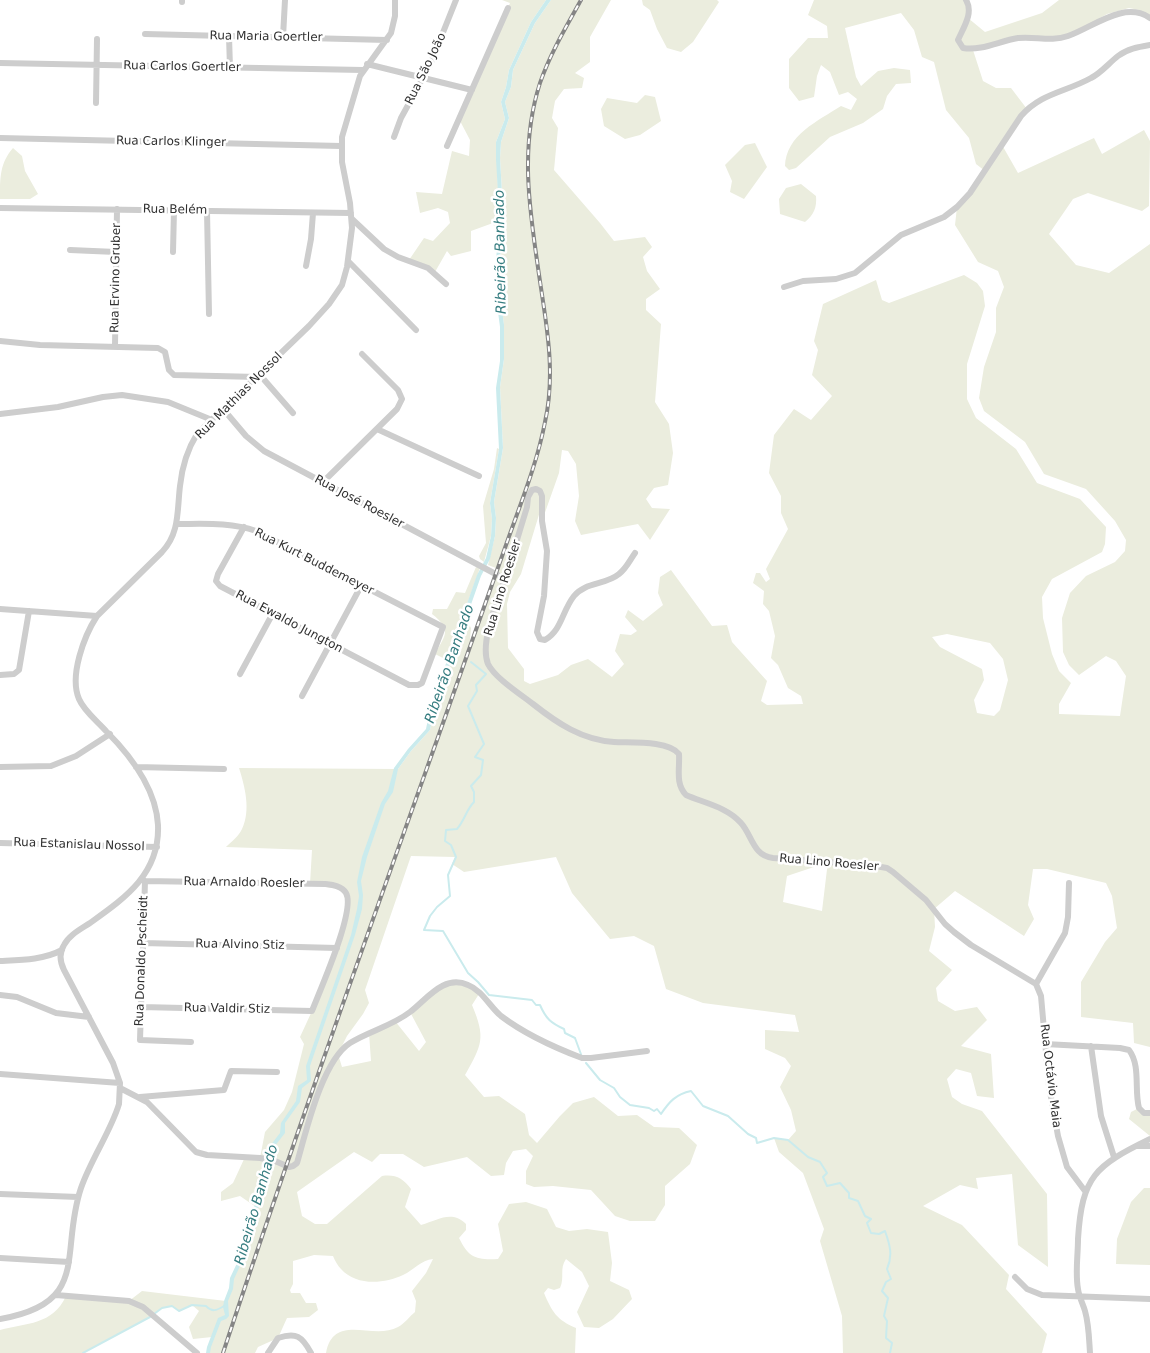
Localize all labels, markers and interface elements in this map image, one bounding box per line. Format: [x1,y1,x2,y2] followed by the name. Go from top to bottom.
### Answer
[209,29,323,45] street label: Rua Maria Goertler
[402,31,450,107] street label: Rua São João
[123,59,241,75] street label: Rua Carlos Goertler
[116,134,226,150] street label: Rua Carlos Klinger
[492,190,510,314] water label: Ribeirão Banhado
[143,202,207,218] street label: Rua Belém
[108,223,124,333] street label: Rua Ervino Gruber
[193,350,285,442] street label: Rua Mathias Nossol
[312,472,406,532] street label: Rua José Roesler
[252,526,376,598] street label: Rua Kurt Buddemeyer
[482,538,524,638] street label: Rua Lino Roesler
[233,588,345,656] street label: Rua Ewaldo Jungton
[422,602,478,726] water label: Ribeirão Banhado
[13,836,145,854] street label: Rua Estanislau Nossol
[779,851,879,875] street label: Rua Lino Roesler
[183,875,305,891] street label: Rua Arnaldo Roesler
[133,895,151,1027] street label: Rua Donaldo Pscheidt
[195,937,285,953] street label: Rua Alvino Stiz
[184,1001,270,1017] street label: Rua Valdir Stiz
[1036,1023,1064,1129] street label: Rua Octávio Maia
[232,1143,282,1267] water label: Ribeirão Banhado

